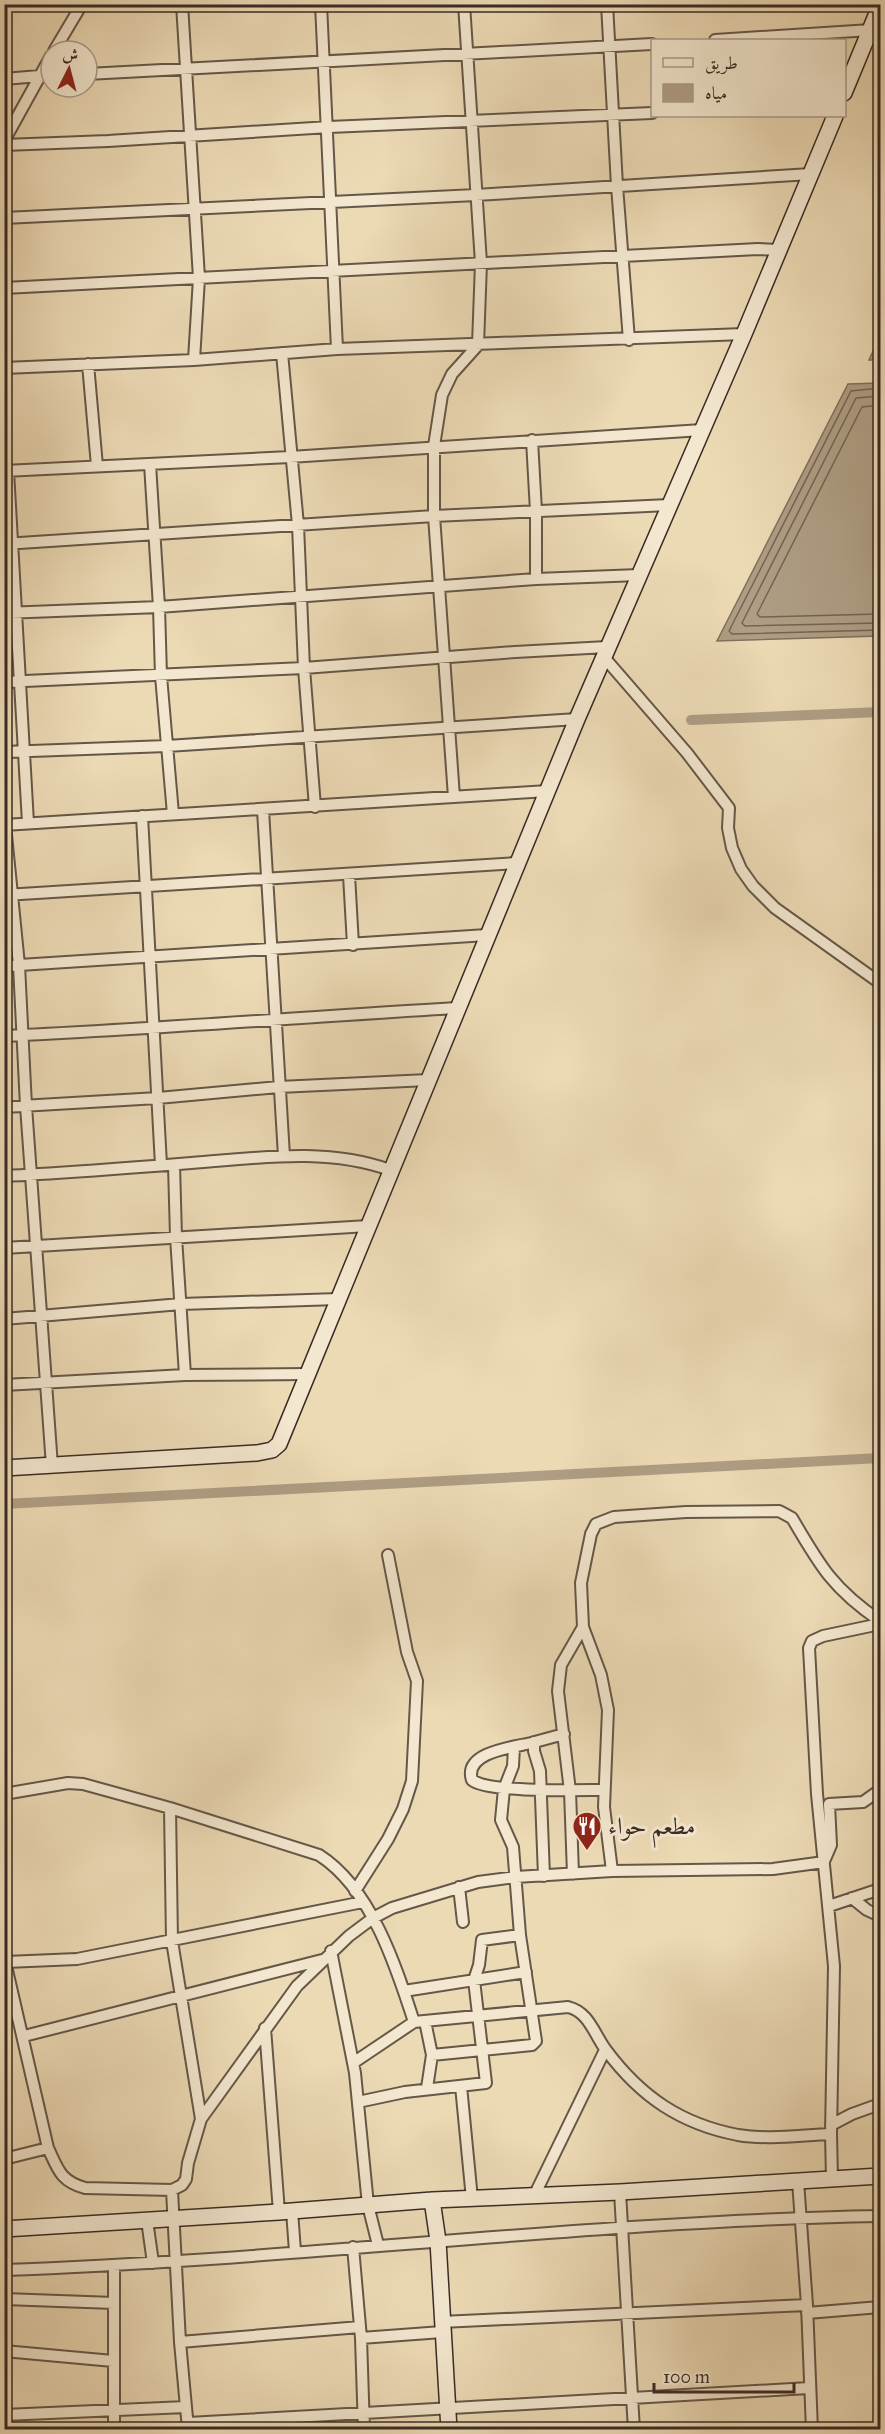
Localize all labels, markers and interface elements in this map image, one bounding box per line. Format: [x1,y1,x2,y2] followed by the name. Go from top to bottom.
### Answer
[39,39,99,99] north arrow
[651,39,846,117] legend
[62,44,79,65] text: ش
[705,52,738,75] text: طريق
[705,82,727,104] text: مياه
[571,1810,603,1852] restaurant icon: مطعم حواء
[608,1811,695,1848] place label: مطعم حواء
[654,2356,794,2394] scale bar
[663,2366,710,2388] text: 100 m

